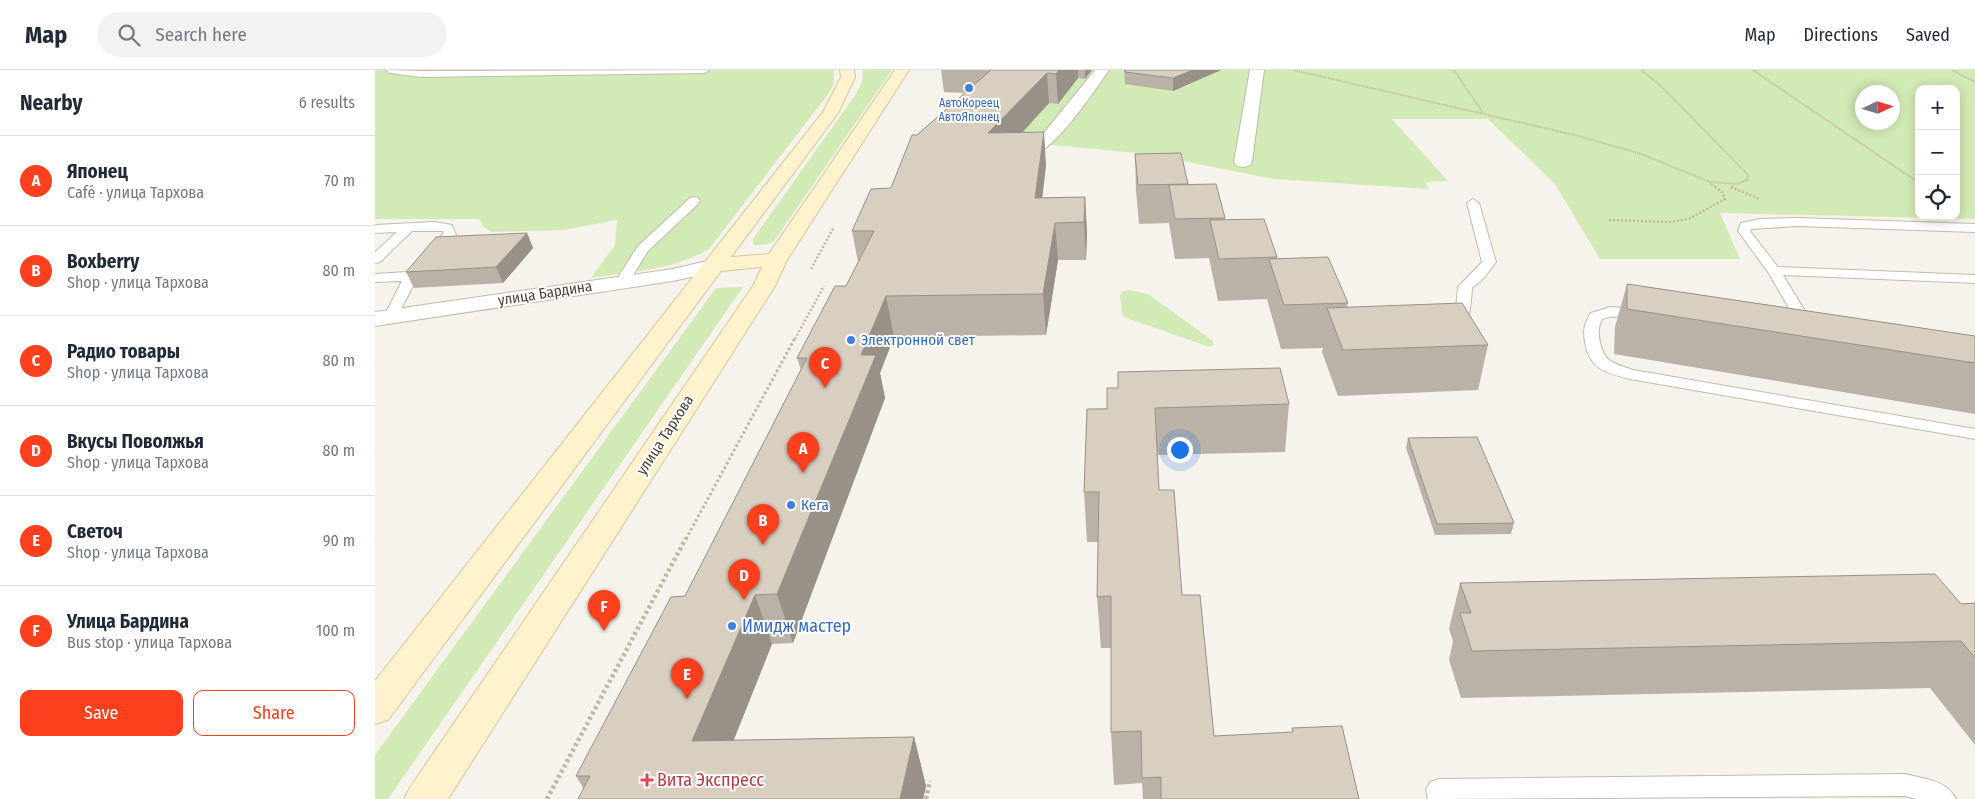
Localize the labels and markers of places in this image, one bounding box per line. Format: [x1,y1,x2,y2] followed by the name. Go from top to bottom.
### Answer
[963,82,975,94] marker: АвтоКореец АвтоЯпонец
[939,96,1000,124] place label: АвтоКореец АвтоЯпонец
[861,331,976,349] place label: Электронной свет
[845,334,857,346] marker: Электронной свет
[809,347,841,388] pin: C
[787,432,819,473] pin: A
[801,496,829,514] place label: Кега
[785,499,797,511] marker: Кега
[747,504,779,545] pin: B
[728,559,760,600] pin: D
[588,590,620,631] pin: F
[742,615,851,637] place label: Имидж мастер
[726,620,738,632] marker: Имидж мастер
[671,658,703,699] pin: E
[657,769,764,791] place label: Вита Экспресс
[641,774,653,786] marker: Вита Экспресс

